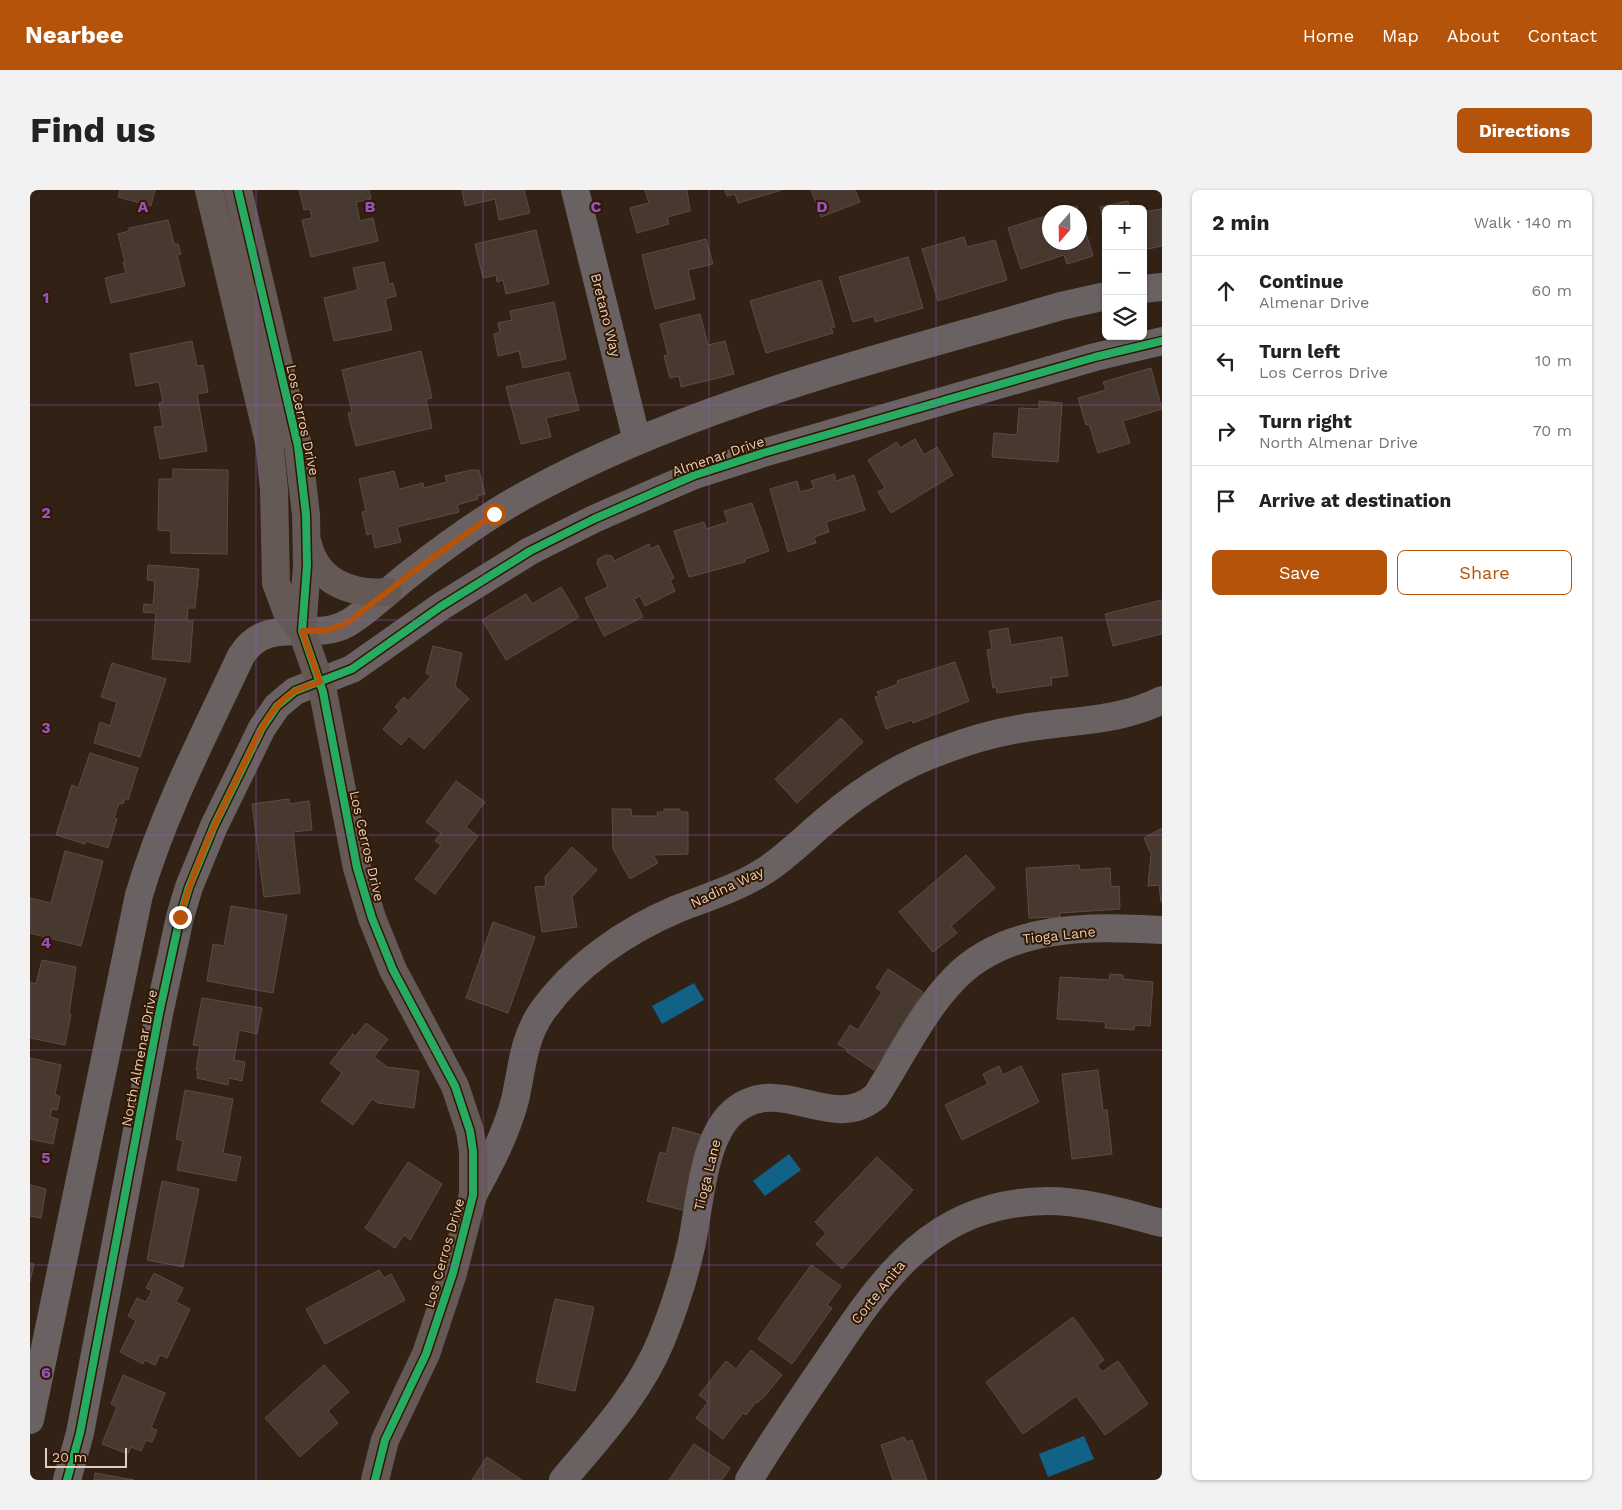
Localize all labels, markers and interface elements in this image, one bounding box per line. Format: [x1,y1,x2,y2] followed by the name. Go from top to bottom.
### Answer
[25,21,124,49] text: Nearbee
[1303,25,1354,46] text: Home
[1382,25,1419,46] text: Map
[1447,25,1499,46] text: About
[1527,25,1597,46] text: Contact
[1457,108,1592,153] button: Directions
[30,109,156,151] text: Find us
[138,197,149,216] text: A
[365,197,376,216] text: B
[591,197,602,216] text: C
[816,197,828,216] text: D
[1042,205,1087,250] north arrow
[1102,205,1147,340] map controls
[1102,205,1147,250] button: +
[1212,210,1269,235] text: 2 min
[1474,213,1572,232] text: Walk · 140 m
[1102,250,1147,295] button: −
[1259,270,1343,293] text: Continue
[588,272,624,359] street label: Bretano Way
[1212,277,1240,305] icon: ahead
[1532,281,1572,300] text: 60 m
[43,288,49,307] text: 1
[1259,293,1369,312] text: Almenar Drive
[1102,295,1147,340] button: layers
[1259,340,1340,363] text: Turn left
[1212,347,1240,375] icon: left
[1535,351,1572,370] text: 10 m
[283,363,323,477] street label: Los Cerros Drive
[1259,363,1388,382] text: Los Cerros Drive
[1259,410,1352,433] text: Turn right
[1212,417,1240,445] icon: right
[1533,421,1572,440] text: 70 m
[670,433,766,479] street label: Almenar Drive
[1259,433,1418,452] text: North Almenar Drive
[1212,487,1240,515] icon: arrive
[1259,489,1451,512] text: Arrive at destination
[41,503,51,522] text: 2
[483,503,506,526] route start
[1212,550,1387,595] button: Save
[1397,550,1572,595] button: Share
[41,718,51,737] text: 3
[346,789,388,903] street label: Los Cerros Drive
[688,863,767,911] street label: Nadina Way
[169,906,192,929] route end
[1022,923,1096,947] street label: Tioga Lane
[41,933,51,952] text: 4
[118,988,160,1128] street label: North Almenar Drive
[690,1138,724,1212] street label: Tioga Lane
[41,1148,51,1167] text: 5
[421,1196,467,1310] street label: Los Cerros Drive
[848,1257,908,1327] street label: Corte Anita
[41,1363,51,1382] text: 6
[45,1445,128,1468] scale bar
[52,1449,87,1465] text: 20 m

